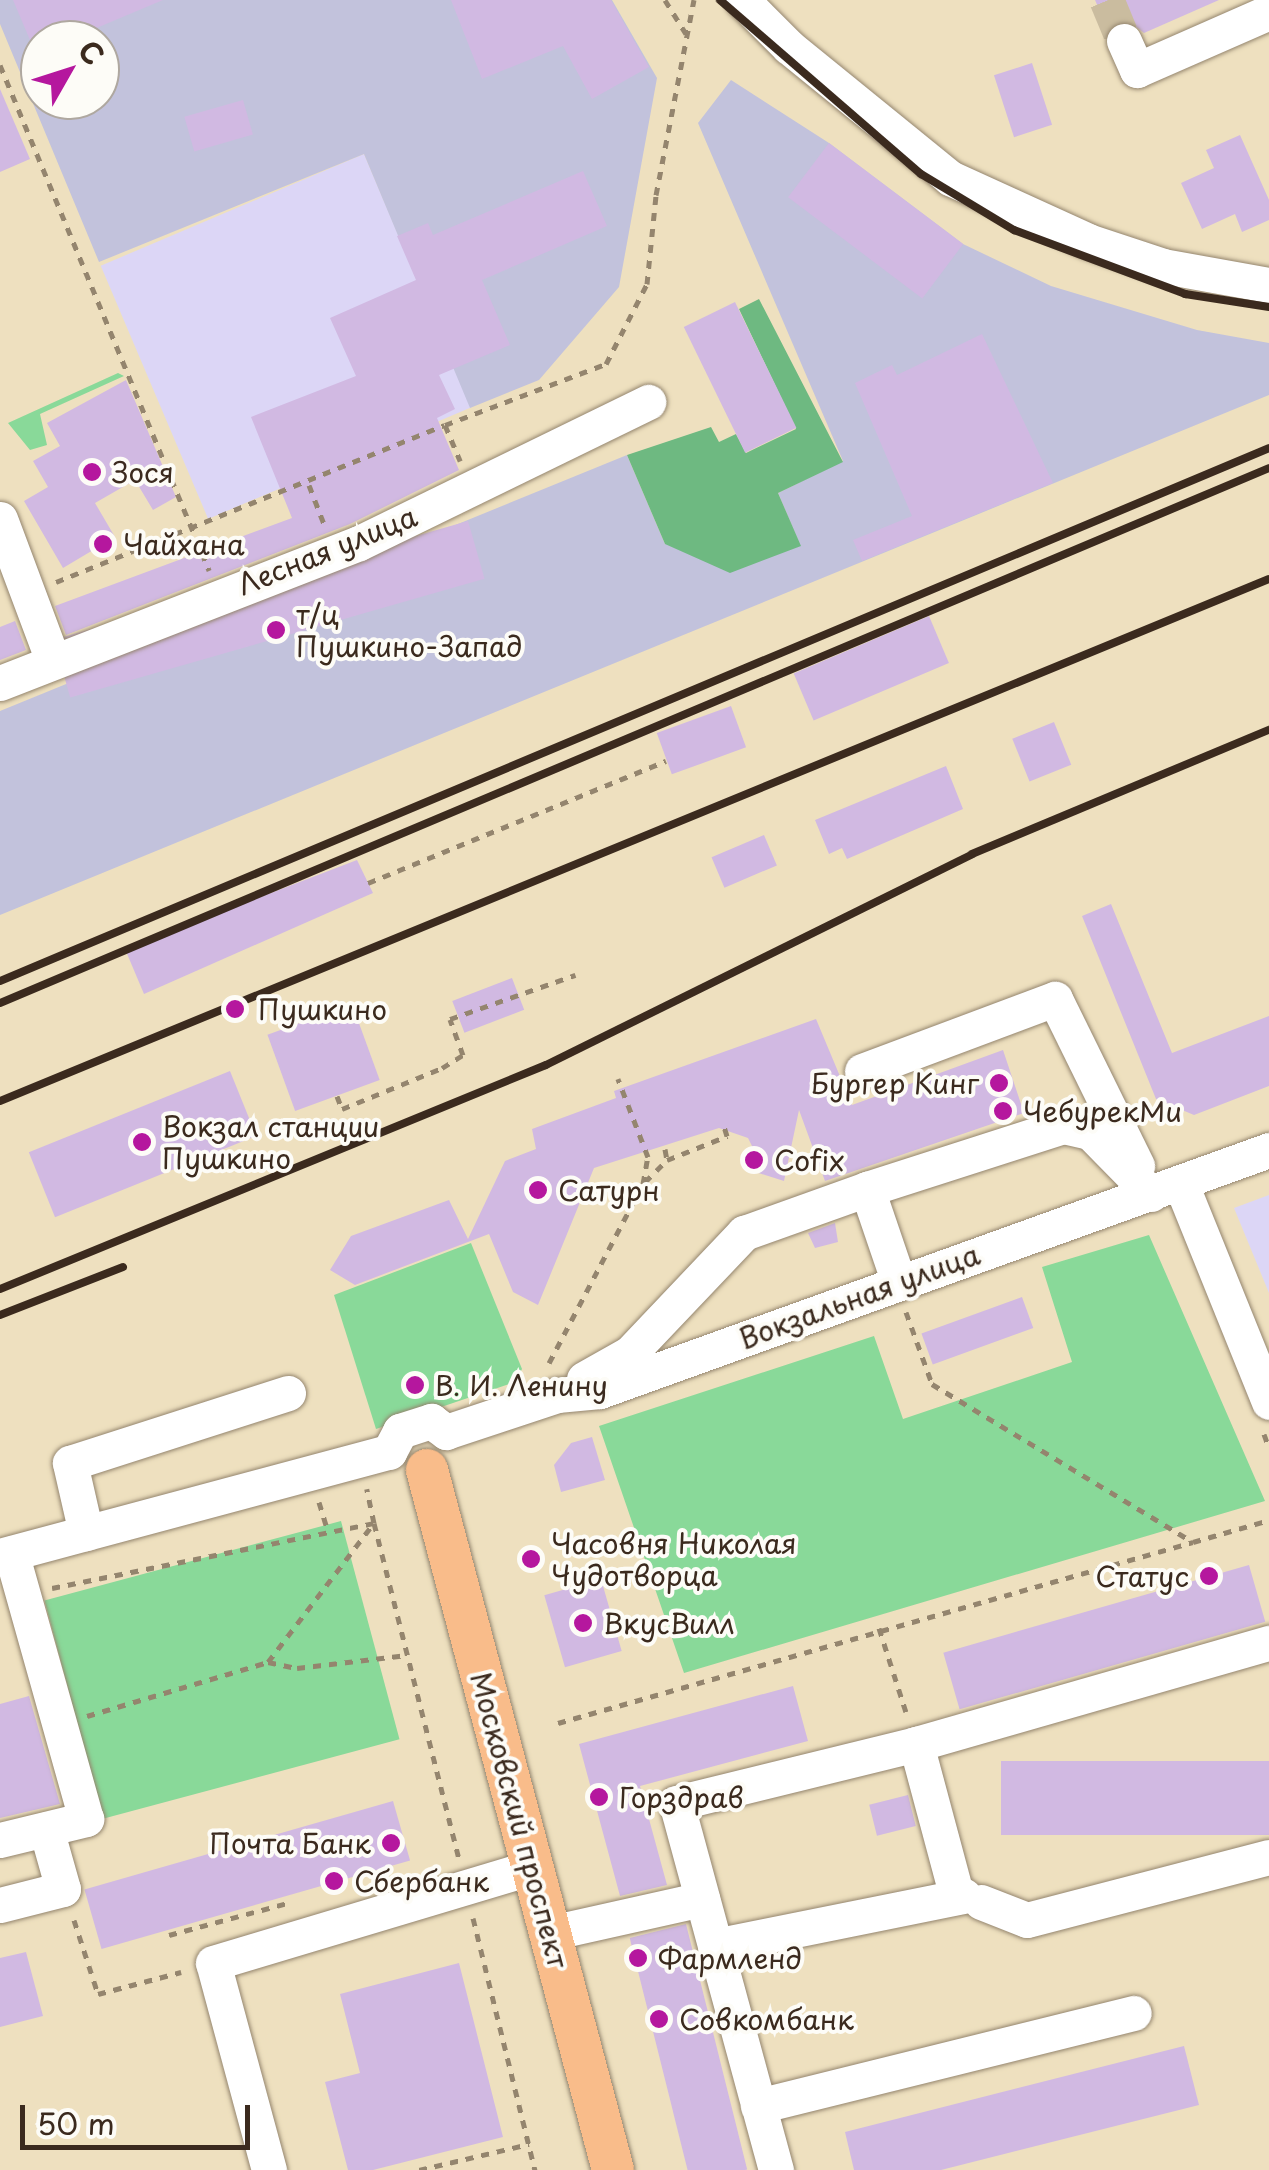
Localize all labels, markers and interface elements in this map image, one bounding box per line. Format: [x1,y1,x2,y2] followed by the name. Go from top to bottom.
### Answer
[20,20,120,120] north arrow
[69,30,115,74] text: С
[112,455,174,489] place label: Зося
[81,461,103,483] marker: Зося
[232,498,422,602] street label: Лесная улица
[123,527,244,561] place label: Чайхана
[92,533,114,555] marker: Чайхана
[296,597,523,663] place label: т/ц Пушкино-Запад
[265,619,287,641] marker: т/ц Пушкино-Запад
[258,992,387,1026] place label: Пушкино
[222,996,248,1022] marker: Пушкино
[810,1066,979,1100] place label: Бургер Кинг
[988,1072,1010,1094] marker: Бургер Кинг
[1023,1094,1182,1128] place label: ЧебурекМи
[992,1100,1014,1122] marker: ЧебурекМи
[162,1109,381,1175] place label: Вокзал станции Пушкино
[131,1131,153,1153] marker: Вокзал станции Пушкино
[774,1143,845,1177] place label: Cofix
[743,1149,765,1171] marker: Cofix
[558,1173,660,1207] place label: Сатурн
[527,1179,549,1201] marker: Сатурн
[733,1237,985,1355] street label: Вокзальная улица
[435,1368,609,1402] place label: В. И. Ленину
[404,1374,426,1396] marker: В. И. Ленину
[551,1526,795,1592] place label: Часовня Николая Чудотворца
[520,1548,542,1570] marker: Часовня Николая Чудотворца
[1095,1559,1189,1593] place label: Статус
[1198,1565,1220,1587] marker: Статус
[603,1606,735,1640] place label: ВкусВилл
[572,1612,594,1634] marker: ВкусВилл
[464,1668,576,1972] street label: Московский проспект
[619,1780,744,1814] place label: Горздрав
[588,1786,610,1808] marker: Горздрав
[209,1826,371,1860] place label: Почта Банк
[380,1832,402,1854] marker: Почта Банк
[354,1864,489,1898] place label: Сбербанк
[323,1870,345,1892] marker: Сбербанк
[658,1941,802,1975] place label: Фармленд
[627,1947,649,1969] marker: Фармленд
[679,2002,854,2036] place label: Совкомбанк
[648,2008,670,2030] marker: Совкомбанк
[25,2085,255,2147] scale bar
[37,2100,115,2145] text: 50 m

